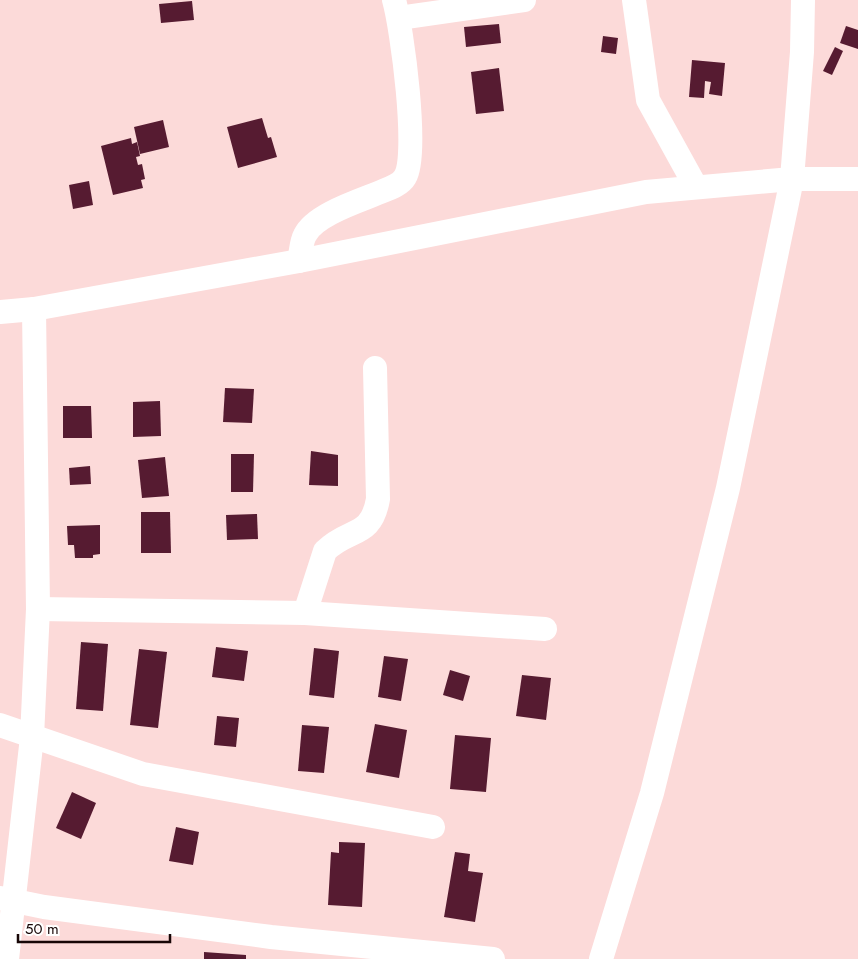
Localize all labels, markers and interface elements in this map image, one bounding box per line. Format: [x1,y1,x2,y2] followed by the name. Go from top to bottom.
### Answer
[18,912,170,944] scale bar
[25,918,59,940] text: 50 m

